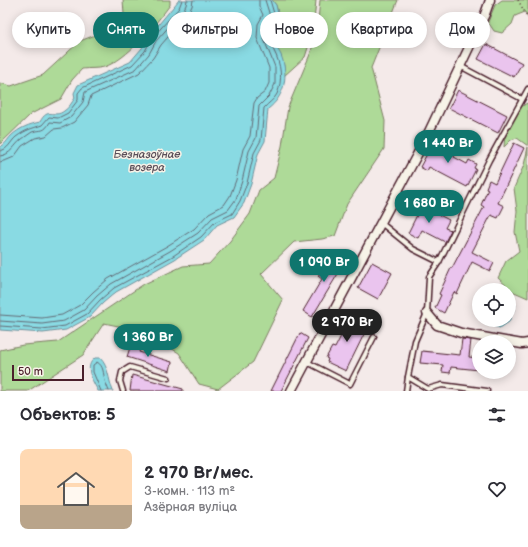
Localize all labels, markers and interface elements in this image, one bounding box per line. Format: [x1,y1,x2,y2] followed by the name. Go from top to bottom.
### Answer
[12,12,85,48] chip: Купить
[93,12,159,48] chip: Снять
[167,12,252,48] chip: Фильтры
[260,12,328,48] chip: Новое
[336,12,427,48] chip: Квартира
[435,12,490,48] chip: Дом
[407,130,489,164] pin: 1 440 Br
[423,135,473,151] text: 1 440 Br
[114,148,181,174] water label: Безназоўнае возера
[388,190,470,224] pin: 1 680 Br
[404,195,454,211] text: 1 680 Br
[283,249,365,283] pin: 1 090 Br
[299,254,349,270] text: 1 090 Br
[472,283,516,379] map controls
[472,283,516,327] button: locate
[306,309,388,343] pin: 2 970 Br
[321,314,373,330] text: 2 970 Br
[107,324,189,358] pin: 1 360 Br
[123,329,173,345] text: 1 360 Br
[472,335,516,379] button: layers
[12,363,84,382] scale bar
[18,365,43,378] text: 50 m
[486,404,508,426] icon: filters
[20,405,116,425] text: Объектов: 5
[144,463,253,483] text: 2 970 Br/мес.
[52,465,100,513] icon: home
[486,478,508,500] icon: heart
[144,483,235,499] text: 3-комн. · 113 m²
[144,499,237,515] text: Азёрная вуліца

